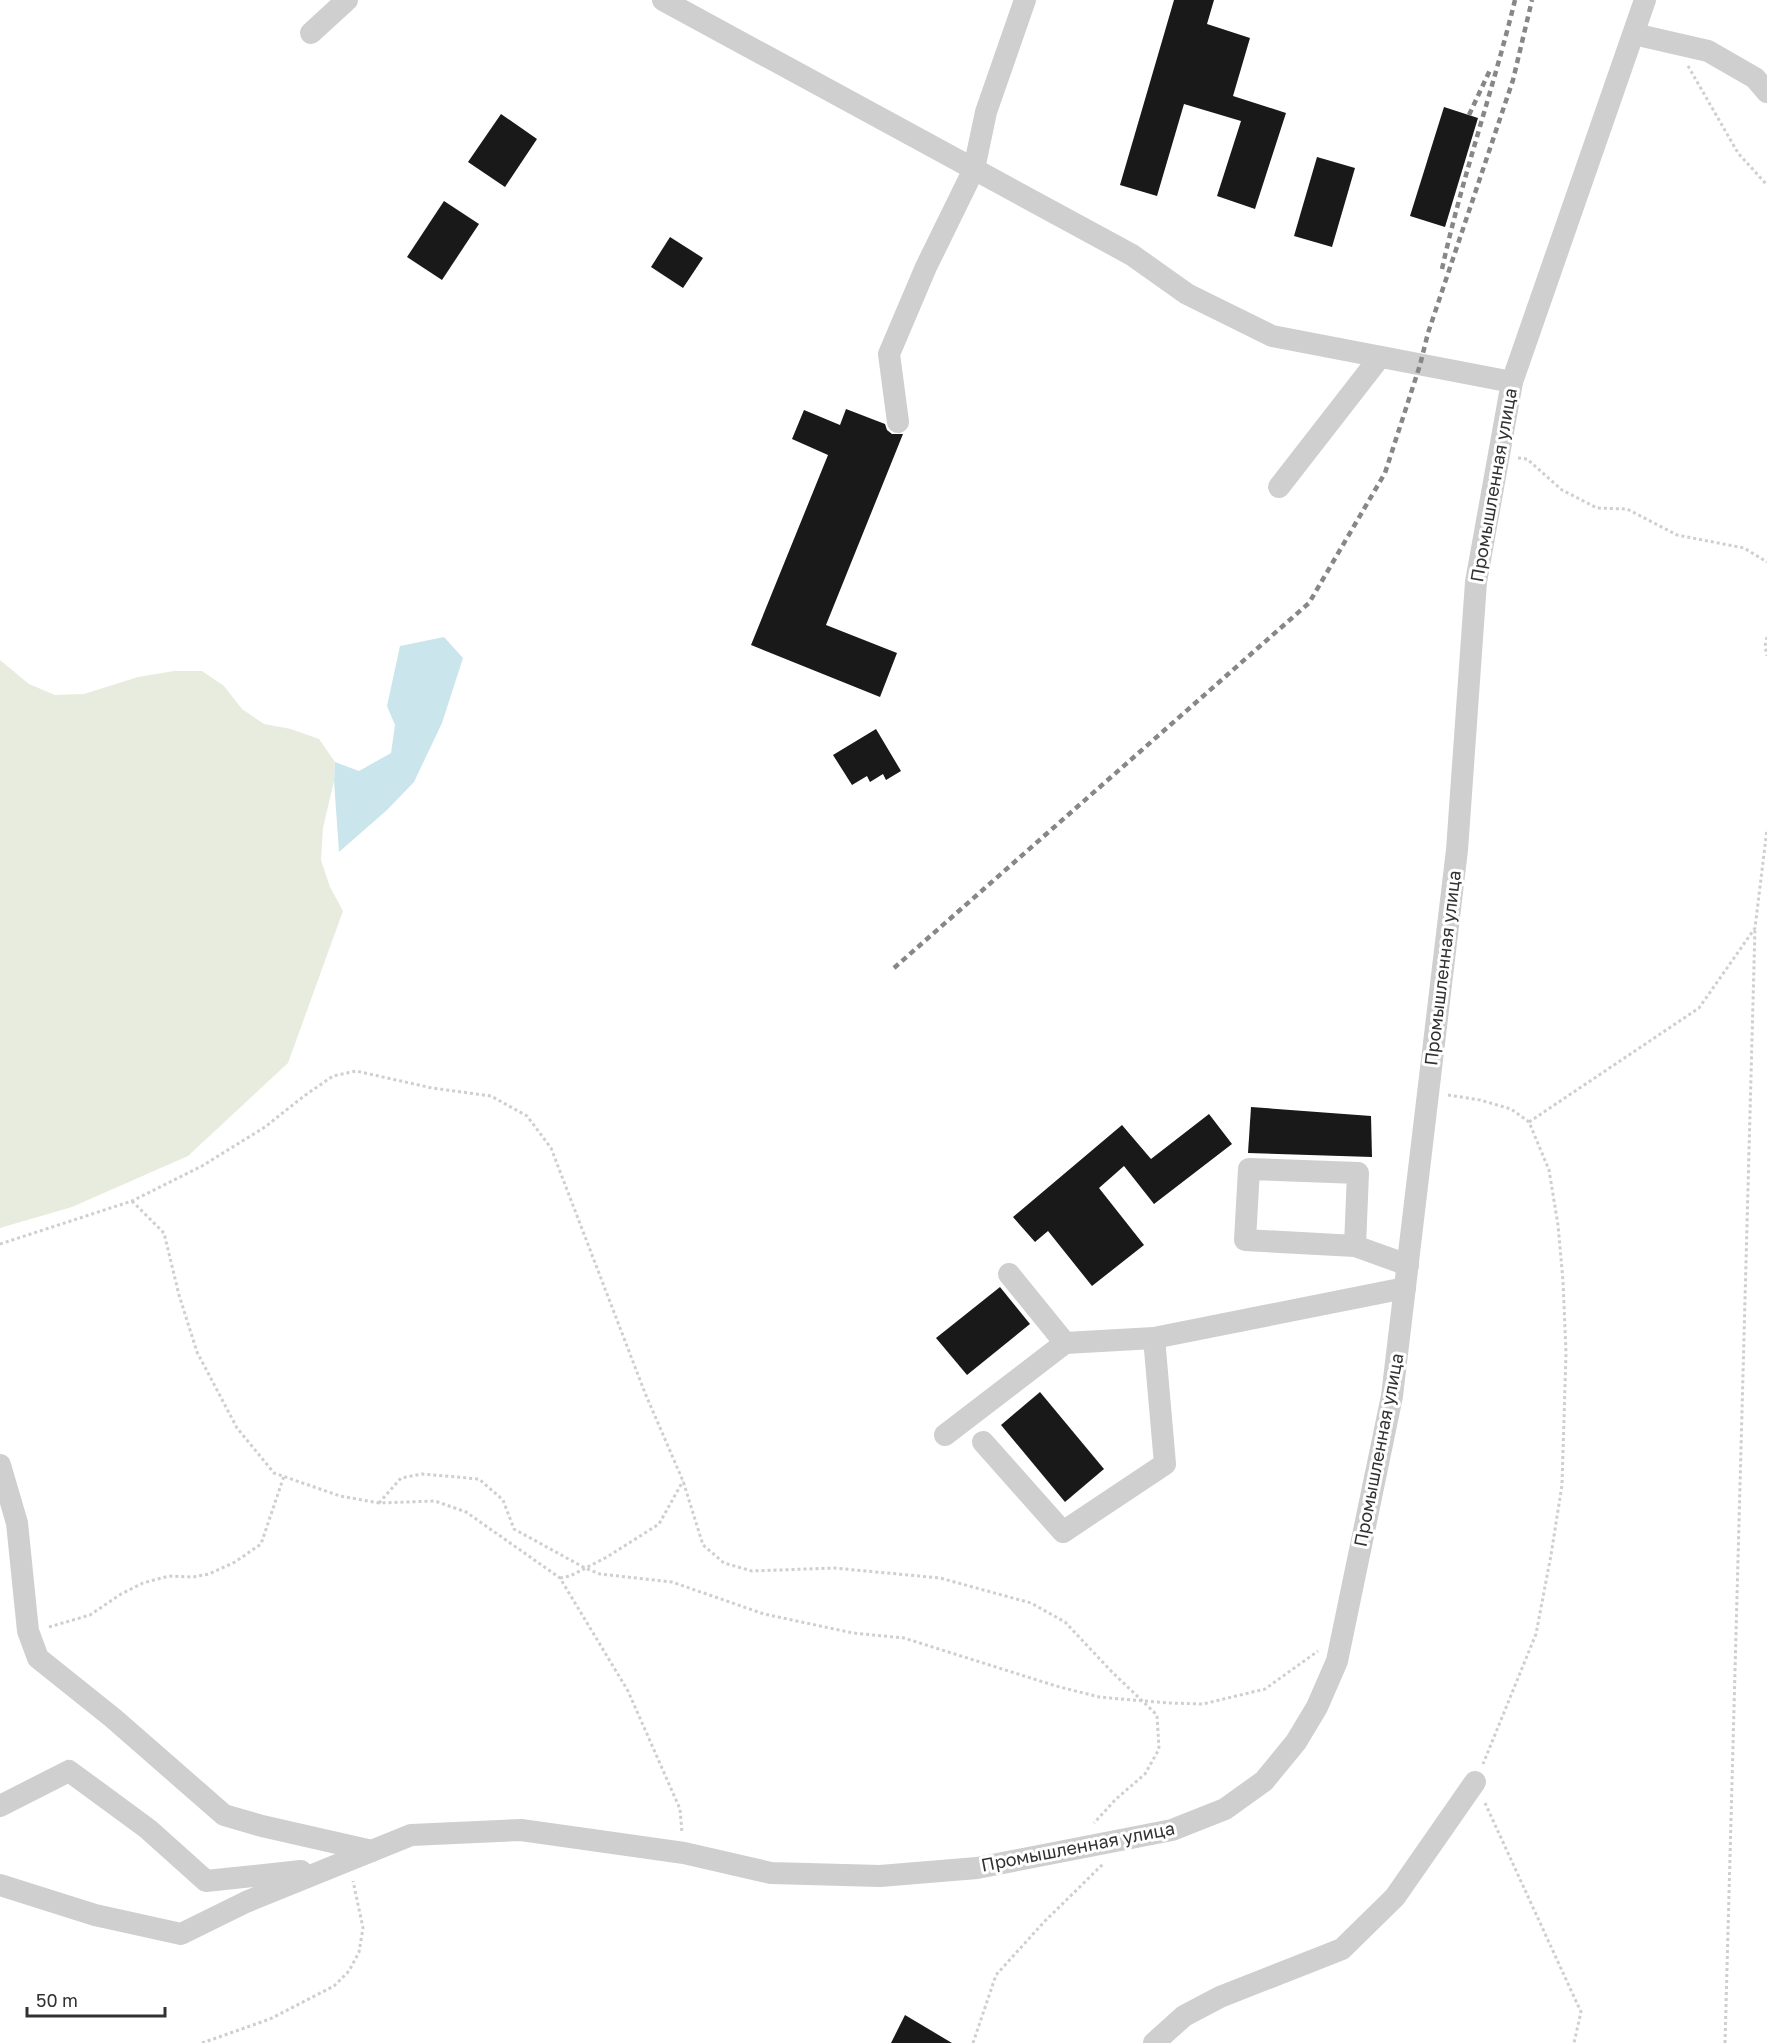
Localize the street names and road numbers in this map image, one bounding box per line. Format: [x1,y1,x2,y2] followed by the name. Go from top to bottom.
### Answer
[1465,386,1521,584] street label: Промышленная улица
[1419,869,1465,1067] street label: Промышленная улица
[1348,1351,1408,1548] street label: Промышленная улица
[979,1816,1176,1876] street label: Промышленная улица

